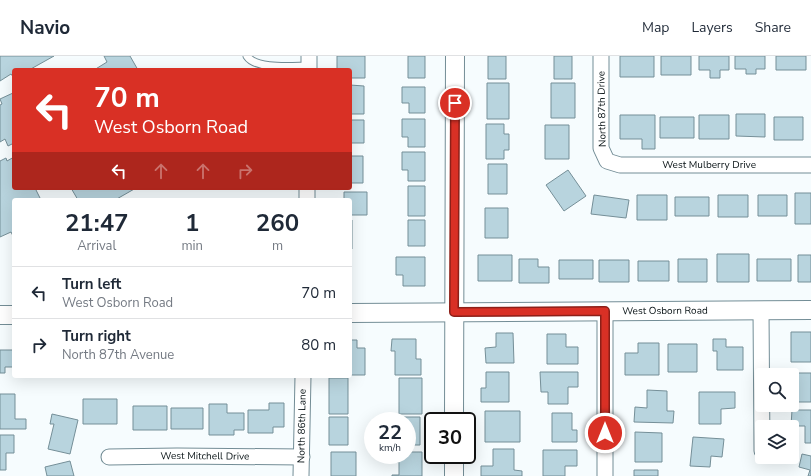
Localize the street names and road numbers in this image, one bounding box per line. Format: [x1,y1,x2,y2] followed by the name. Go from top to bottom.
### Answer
[594,71,610,147] street label: North 87th Drive
[662,158,756,172] street label: West Mulberry Drive
[622,304,708,318] street label: West Osborn Road
[294,389,310,463] street label: North 86th Lane
[160,449,249,464] street label: West Mitchell Drive

